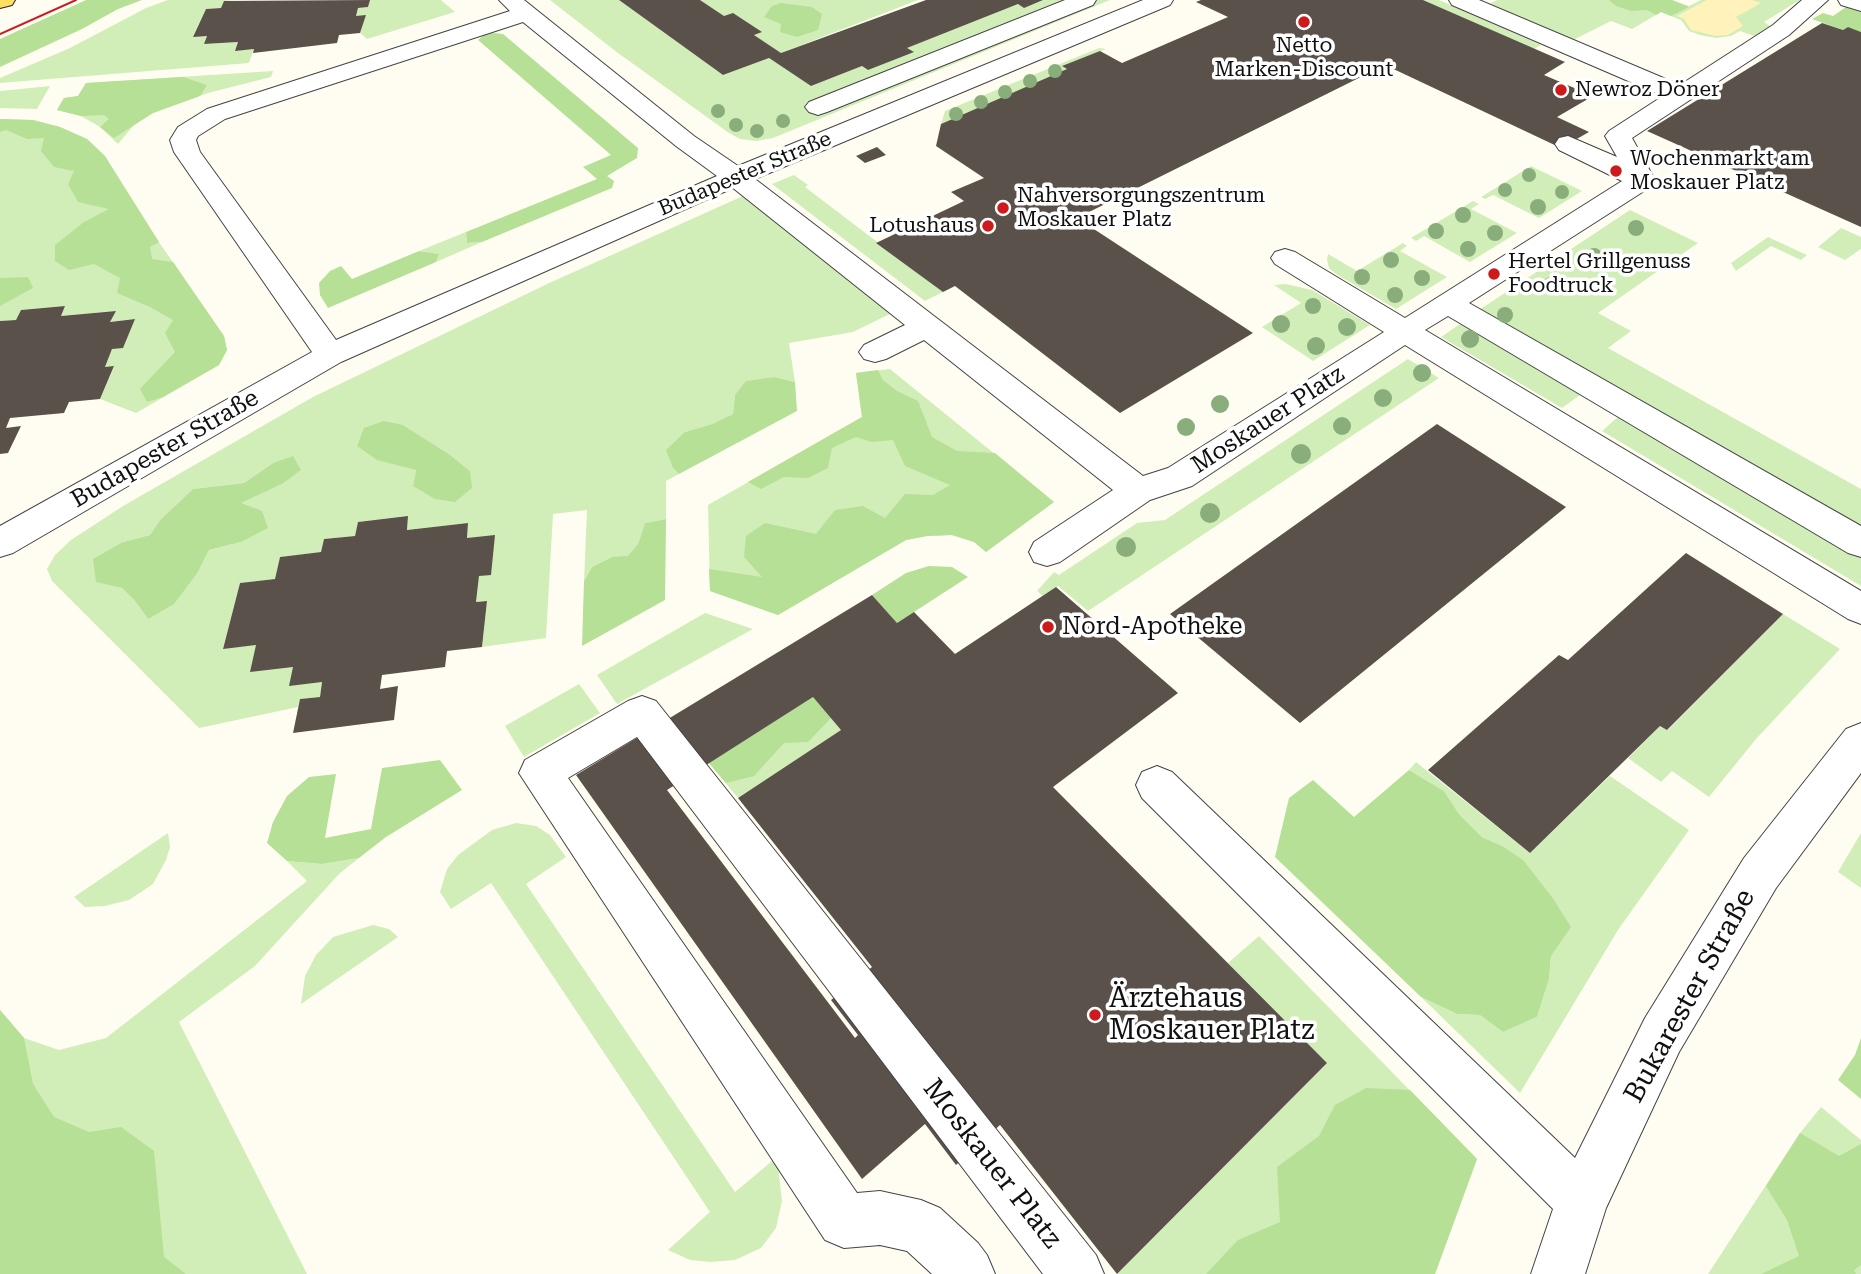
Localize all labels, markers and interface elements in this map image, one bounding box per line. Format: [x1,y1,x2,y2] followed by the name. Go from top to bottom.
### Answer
[1296,14,1312,30] marker: Netto Marken-Discount
[1215,33,1393,83] place label: Netto Marken-Discount
[1575,77,1720,103] place label: Newroz Döner
[1553,82,1569,98] marker: Newroz Döner
[655,126,835,222] street label: Budapester Straße
[1630,146,1810,196] place label: Wochenmarkt am Moskauer Platz
[1608,163,1624,179] marker: Wochenmarkt am Moskauer Platz
[1017,183,1265,233] place label: Nahversorgungszentrum Moskauer Platz
[995,200,1011,216] marker: Nahversorgungszentrum Moskauer Platz
[869,213,974,239] place label: Lotushaus
[980,218,996,234] marker: Lotushaus
[1508,249,1690,299] place label: Hertel Grillgenuss Foodtruck
[1486,266,1502,282] marker: Hertel Grillgenuss Foodtruck
[1186,360,1350,480] street label: Moskauer Platz
[66,384,264,514] street label: Budapester Straße
[1062,613,1242,641] place label: Nord-Apotheke
[1040,619,1056,635] marker: Nord-Apotheke
[1617,883,1763,1109] street label: Bukarester Straße
[1109,982,1314,1048] place label: Ärztehaus Moskauer Platz
[1087,1007,1103,1023] marker: Ärztehaus Moskauer Platz
[916,1073,1068,1255] street label: Moskauer Platz

